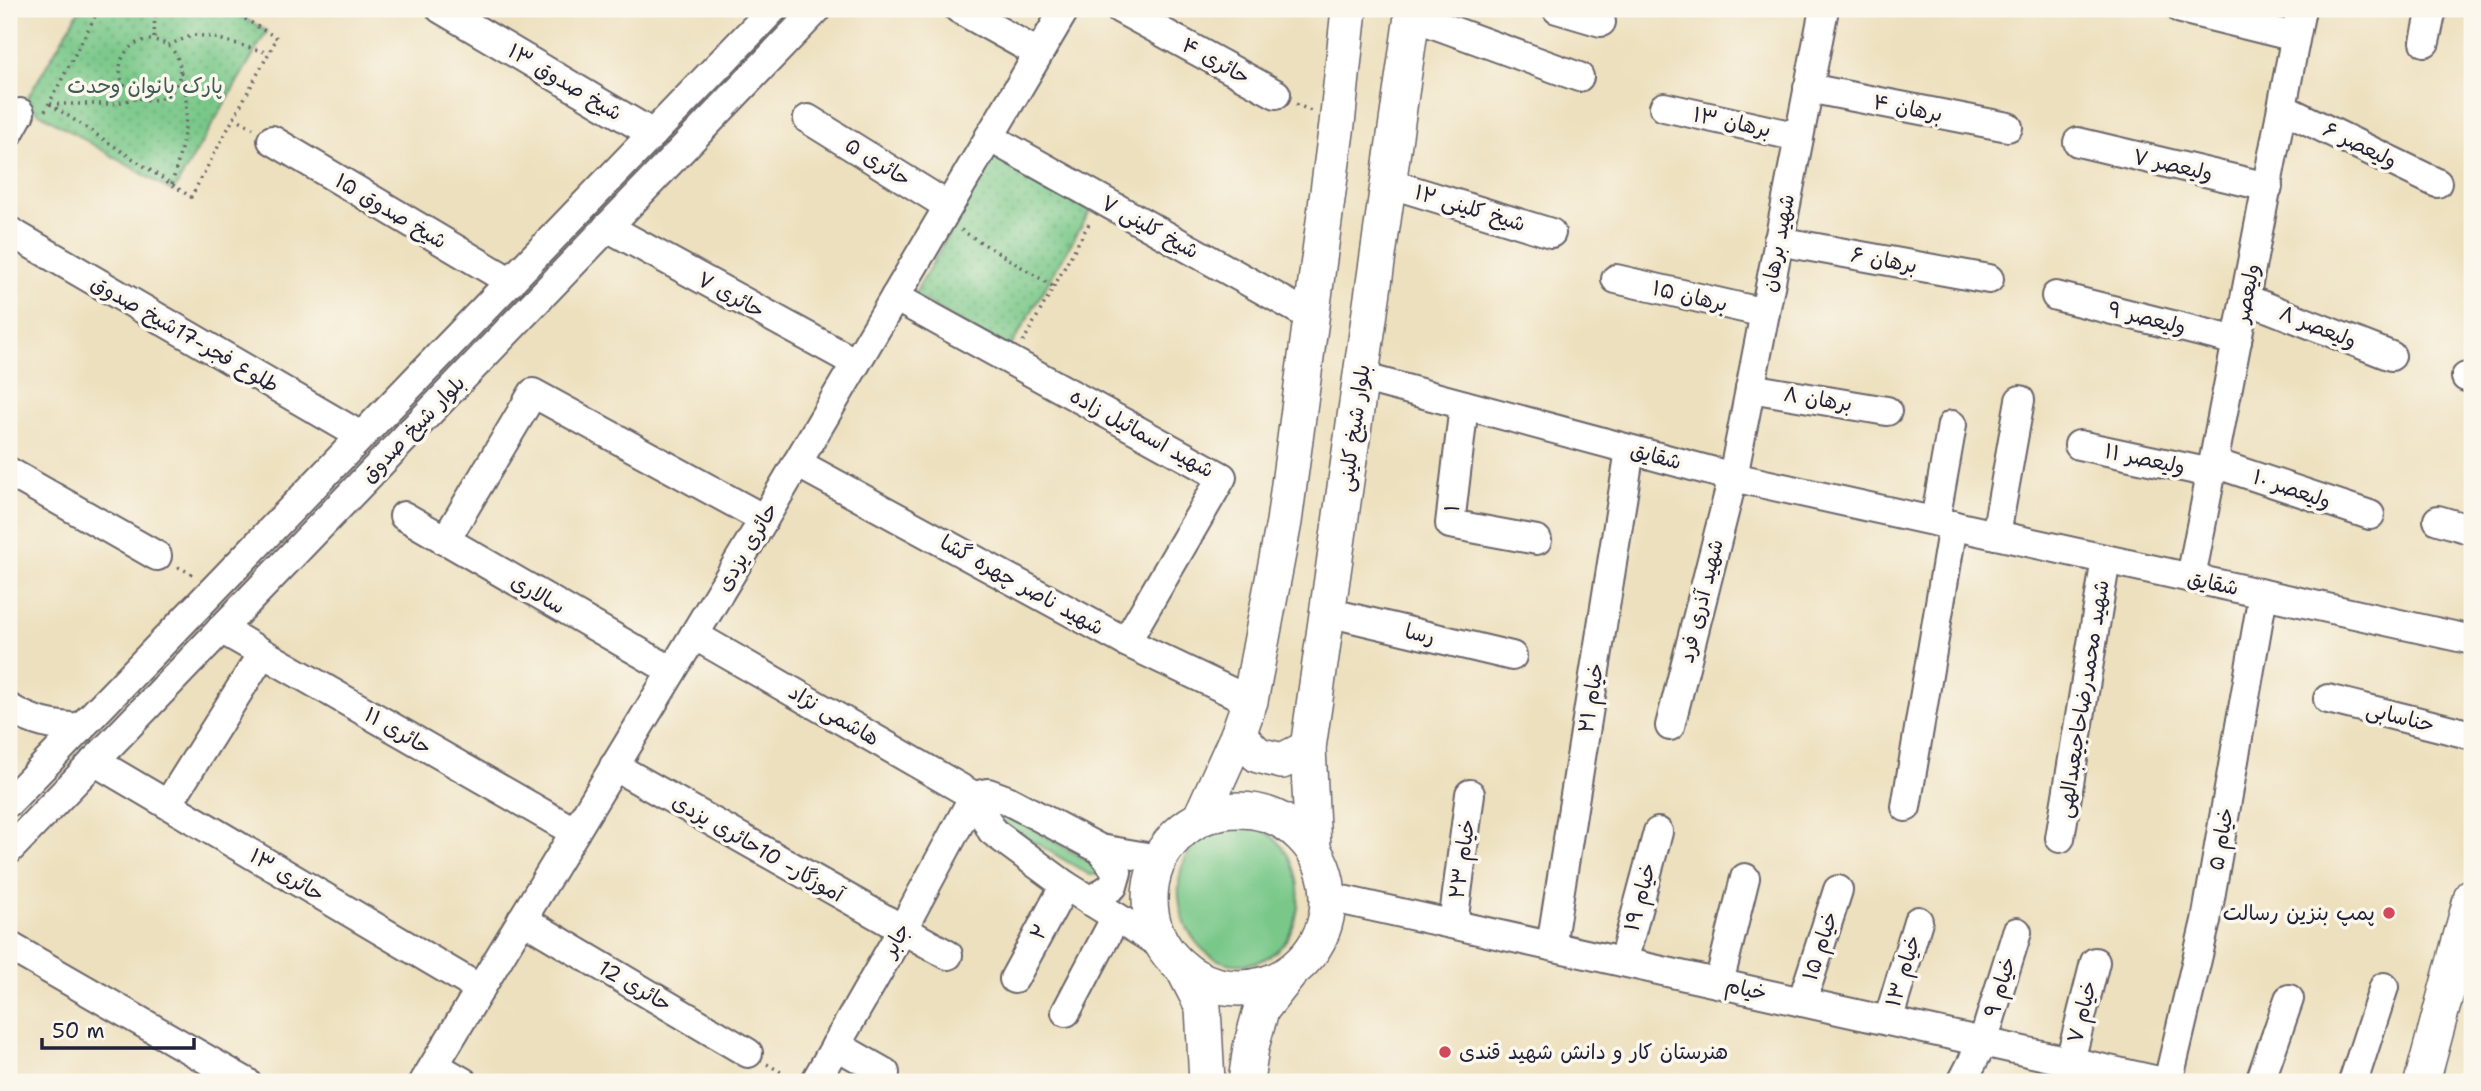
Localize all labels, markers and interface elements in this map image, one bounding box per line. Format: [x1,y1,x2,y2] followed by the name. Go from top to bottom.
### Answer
[1177,31,1255,91] street label: حائری ۴
[503,37,627,127] street label: شیخ صدوق ۱۳
[67,72,223,100] park label: پارک بانوان وحدت
[1871,88,1945,128] street label: برهان ۴
[1690,100,1774,144] street label: برهان ۱۳
[2318,115,2402,175] street label: ولیعصر ۶
[840,131,916,193] street label: حائری ۵
[2130,142,2216,188] street label: ولیعصر ۷
[330,167,452,255] street label: شیخ صدوق ۱۵
[1411,178,1529,238] street label: شیخ کلینی ۱۲
[1096,189,1204,265] street label: شیخ کلینی ۷
[1755,191,1801,295] street label: شهید برهان
[1849,240,1919,280] street label: برهان ۶
[2227,261,2266,327] street label: ولیعصر
[692,265,770,325] street label: حائری ۷
[85,269,284,400] street label: طلوع فجر-17شیخ صدوق
[1650,274,1730,318] street label: برهان ۱۵
[2105,295,2189,341] street label: ولیعصر ۹
[2275,299,2361,355] street label: ولیعصر ۸
[1331,363,1377,493] street label: بلوار شیخ کلینی
[355,369,471,489] street label: بلوار شیخ صدوق
[1782,380,1854,418] street label: برهان ۸
[1065,382,1219,484] street label: شهید اسمائیل زاده
[1627,436,1685,476] street label: شقایق
[2102,437,2188,481] street label: ولیعصر ۱۱
[2249,463,2335,515] street label: ولیعصر ۱۰
[710,497,784,597] street label: حائری یزدی
[1438,503,1466,513] street label: ۱
[935,528,1109,642] street label: شهید ناصر چهره گشا
[1672,536,1730,666] street label: شهید آذری فرد
[2185,564,2241,602] street label: شقایق
[506,567,570,621] street label: سالاری
[2050,578,2116,820] street label: شهید محمدرضاحاجیعبدالهی
[1402,617,1438,651] street label: رسا
[1572,661,1612,735] street label: خیام ۲۱
[784,678,884,752] street label: هاشمی نژاد
[2363,695,2437,739] street label: حناسابی
[359,701,437,761] street label: حائری ۱۱
[667,787,850,909] street label: آموزگار- 10حائری یزدی
[2202,805,2242,873] street label: خیام ۵
[1443,817,1483,901] street label: خیام ۲۳
[244,842,330,908] street label: حائری ۱۳
[1617,860,1664,935] street label: خیام ۱۹
[2223,899,2375,927] place label: پمپ بنزین رسالت
[2381,905,2397,921] marker: پمپ بنزین رسالت
[1796,908,1846,985] street label: خیام ۱۵
[874,918,917,964] street label: جابر
[1023,919,1055,945] street label: ۲
[1879,932,1929,1011] street label: خیام ۱۳
[1978,953,2024,1021] street label: خیام ۹
[593,954,677,1018] street label: حائری 12
[1722,971,1769,1009] street label: خیام
[2061,978,2105,1047] street label: خیام ۷
[42,1007,194,1051] scale bar
[52,1017,105,1045] text: 50 m
[1459,1038,1728,1066] place label: هنرستان کار و دانش شهید قندی
[1437,1044,1453,1060] marker: هنرستان کار و دانش شهید قندی

